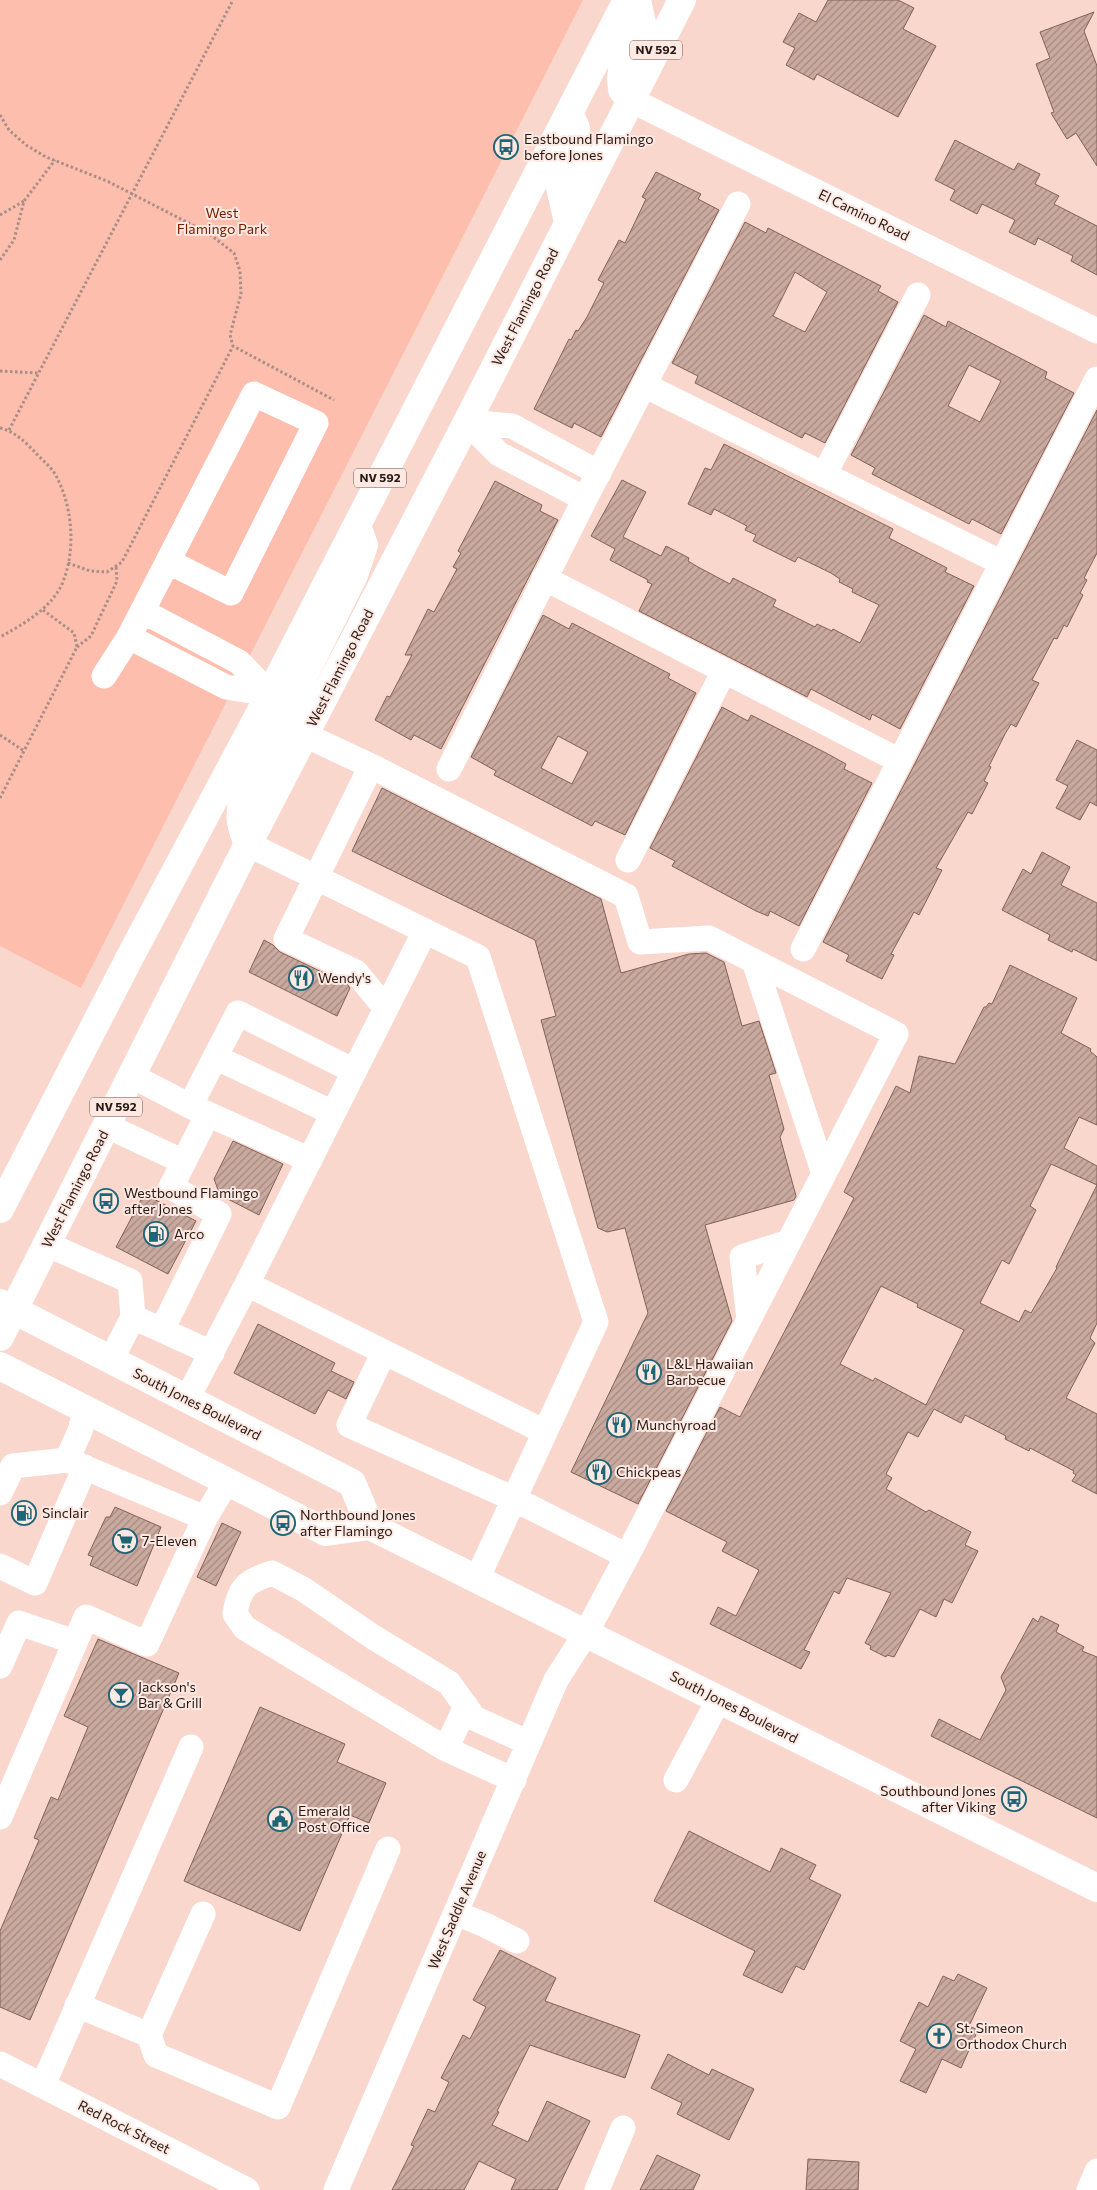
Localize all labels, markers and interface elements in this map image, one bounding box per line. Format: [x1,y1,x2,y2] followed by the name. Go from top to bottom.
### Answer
[630,40,682,60] road number: NV 592
[524,130,654,163] place label: Eastbound Flamingo before Jones
[493,134,519,160] bus stop icon: Eastbound Flamingo before Jones
[816,185,912,244] street label: El Camino Road
[177,204,268,237] park label: West Flamingo Park
[488,245,561,368] street label: West Flamingo Road
[354,468,406,488] road number: NV 592
[303,606,376,729] street label: West Flamingo Road
[288,965,314,991] restaurant icon: Wendy's
[318,969,371,986] place label: Wendy's
[90,1098,142,1116] road number: NV 592
[38,1127,111,1250] street label: West Flamingo Road
[124,1184,259,1217] place label: Westbound Flamingo after Jones
[93,1188,119,1214] bus stop icon: Westbound Flamingo after Jones
[143,1221,169,1247] fuel station icon: Arco
[174,1225,204,1242] place label: Arco
[666,1355,754,1388] place label: L&L Hawaiian Barbecue
[636,1359,662,1385] restaurant icon: L&L Hawaiian Barbecue
[130,1364,264,1443] street label: South Jones Boulevard
[606,1412,632,1438] restaurant icon: Munchyroad
[636,1416,716,1433] place label: Munchyroad
[586,1459,612,1485] restaurant icon: Chickpeas
[616,1463,681,1480] place label: Chickpeas
[11,1500,37,1526] fuel station icon: Sinclair
[42,1504,89,1521] place label: Sinclair
[300,1506,416,1539] place label: Northbound Jones after Flamingo
[270,1510,296,1536] bus stop icon: Northbound Jones after Flamingo
[112,1528,138,1554] supermarket icon: 7-Eleven
[142,1532,197,1549] place label: 7-Eleven
[667,1667,801,1746] street label: South Jones Boulevard
[138,1678,202,1711] place label: Jackson's Bar & Grill
[108,1682,134,1708] bar icon: Jackson's Bar & Grill
[880,1782,996,1815] place label: Southbound Jones after Viking
[1001,1786,1027,1812] bus stop icon: Southbound Jones after Viking
[298,1802,370,1835] place label: Emerald Post Office
[267,1806,293,1832] public building icon: Emerald Post Office
[424,1848,489,1972] street label: West Saddle Avenue
[956,2019,1067,2052] place label: St. Simeon Orthodox Church
[926,2023,952,2049] church icon: St. Simeon Orthodox Church
[75,2096,173,2157] street label: Red Rock Street

